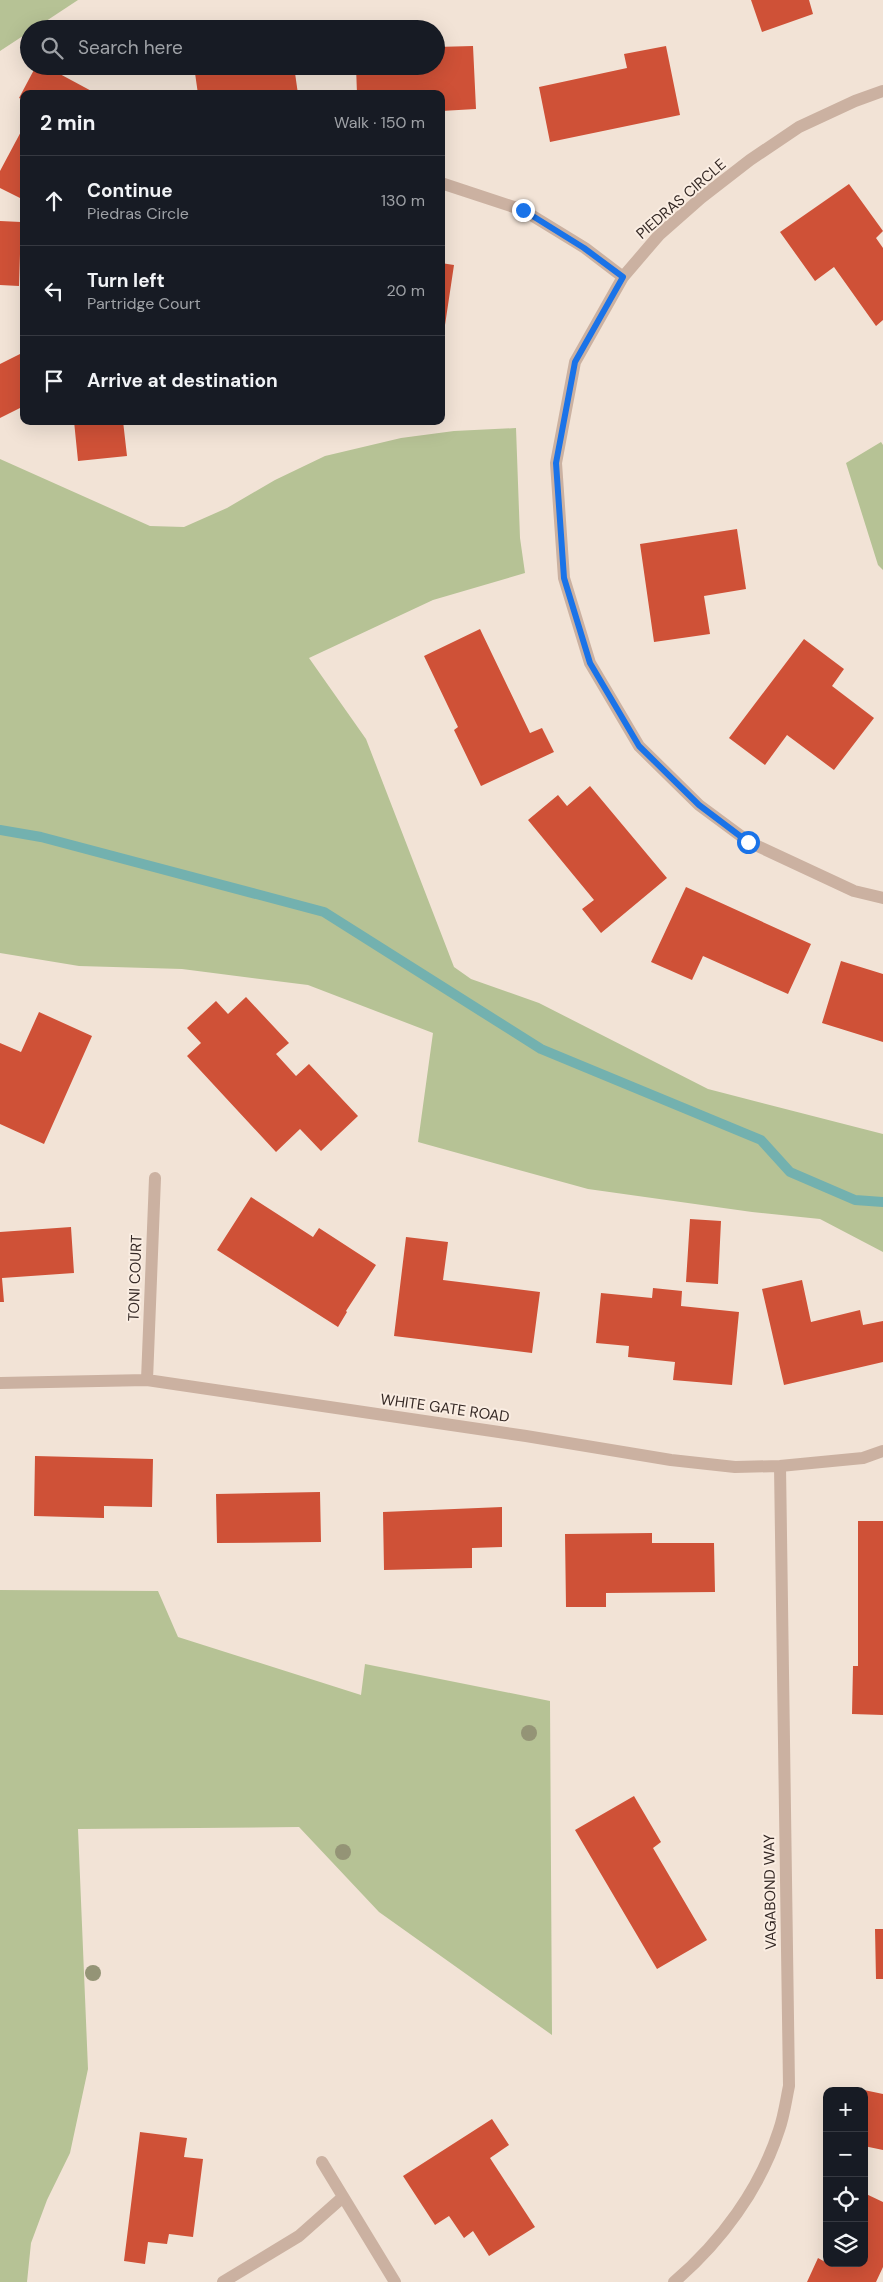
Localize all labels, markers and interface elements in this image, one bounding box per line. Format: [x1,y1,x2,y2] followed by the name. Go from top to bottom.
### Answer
[20,20,445,75] search box
[38,34,66,62] icon: search
[78,35,183,60] text: Search here
[40,109,96,137] text: 2 min
[334,112,425,133] text: Walk · 150 m
[632,154,730,244] street label: PIEDRAS CIRCLE
[87,178,173,203] text: Continue
[40,187,68,215] icon: ahead
[381,190,425,211] text: 130 m
[512,199,535,222] route end
[87,203,189,224] text: Piedras Circle
[87,268,165,293] text: Turn left
[40,277,68,305] icon: left
[386,280,425,301] text: 20 m
[87,293,201,314] text: Partridge Court
[40,367,68,395] icon: arrive
[87,368,278,393] text: Arrive at destination
[737,831,760,854] route start
[123,1234,147,1322] street label: TONI COURT
[379,1389,511,1427] street label: WHITE GATE ROAD
[759,1834,781,1950] street label: VAGABOND WAY
[823,2087,868,2267] map controls
[823,2087,868,2132] button: +
[823,2132,868,2177] button: −
[823,2177,868,2222] button: locate
[823,2222,868,2267] button: layers

